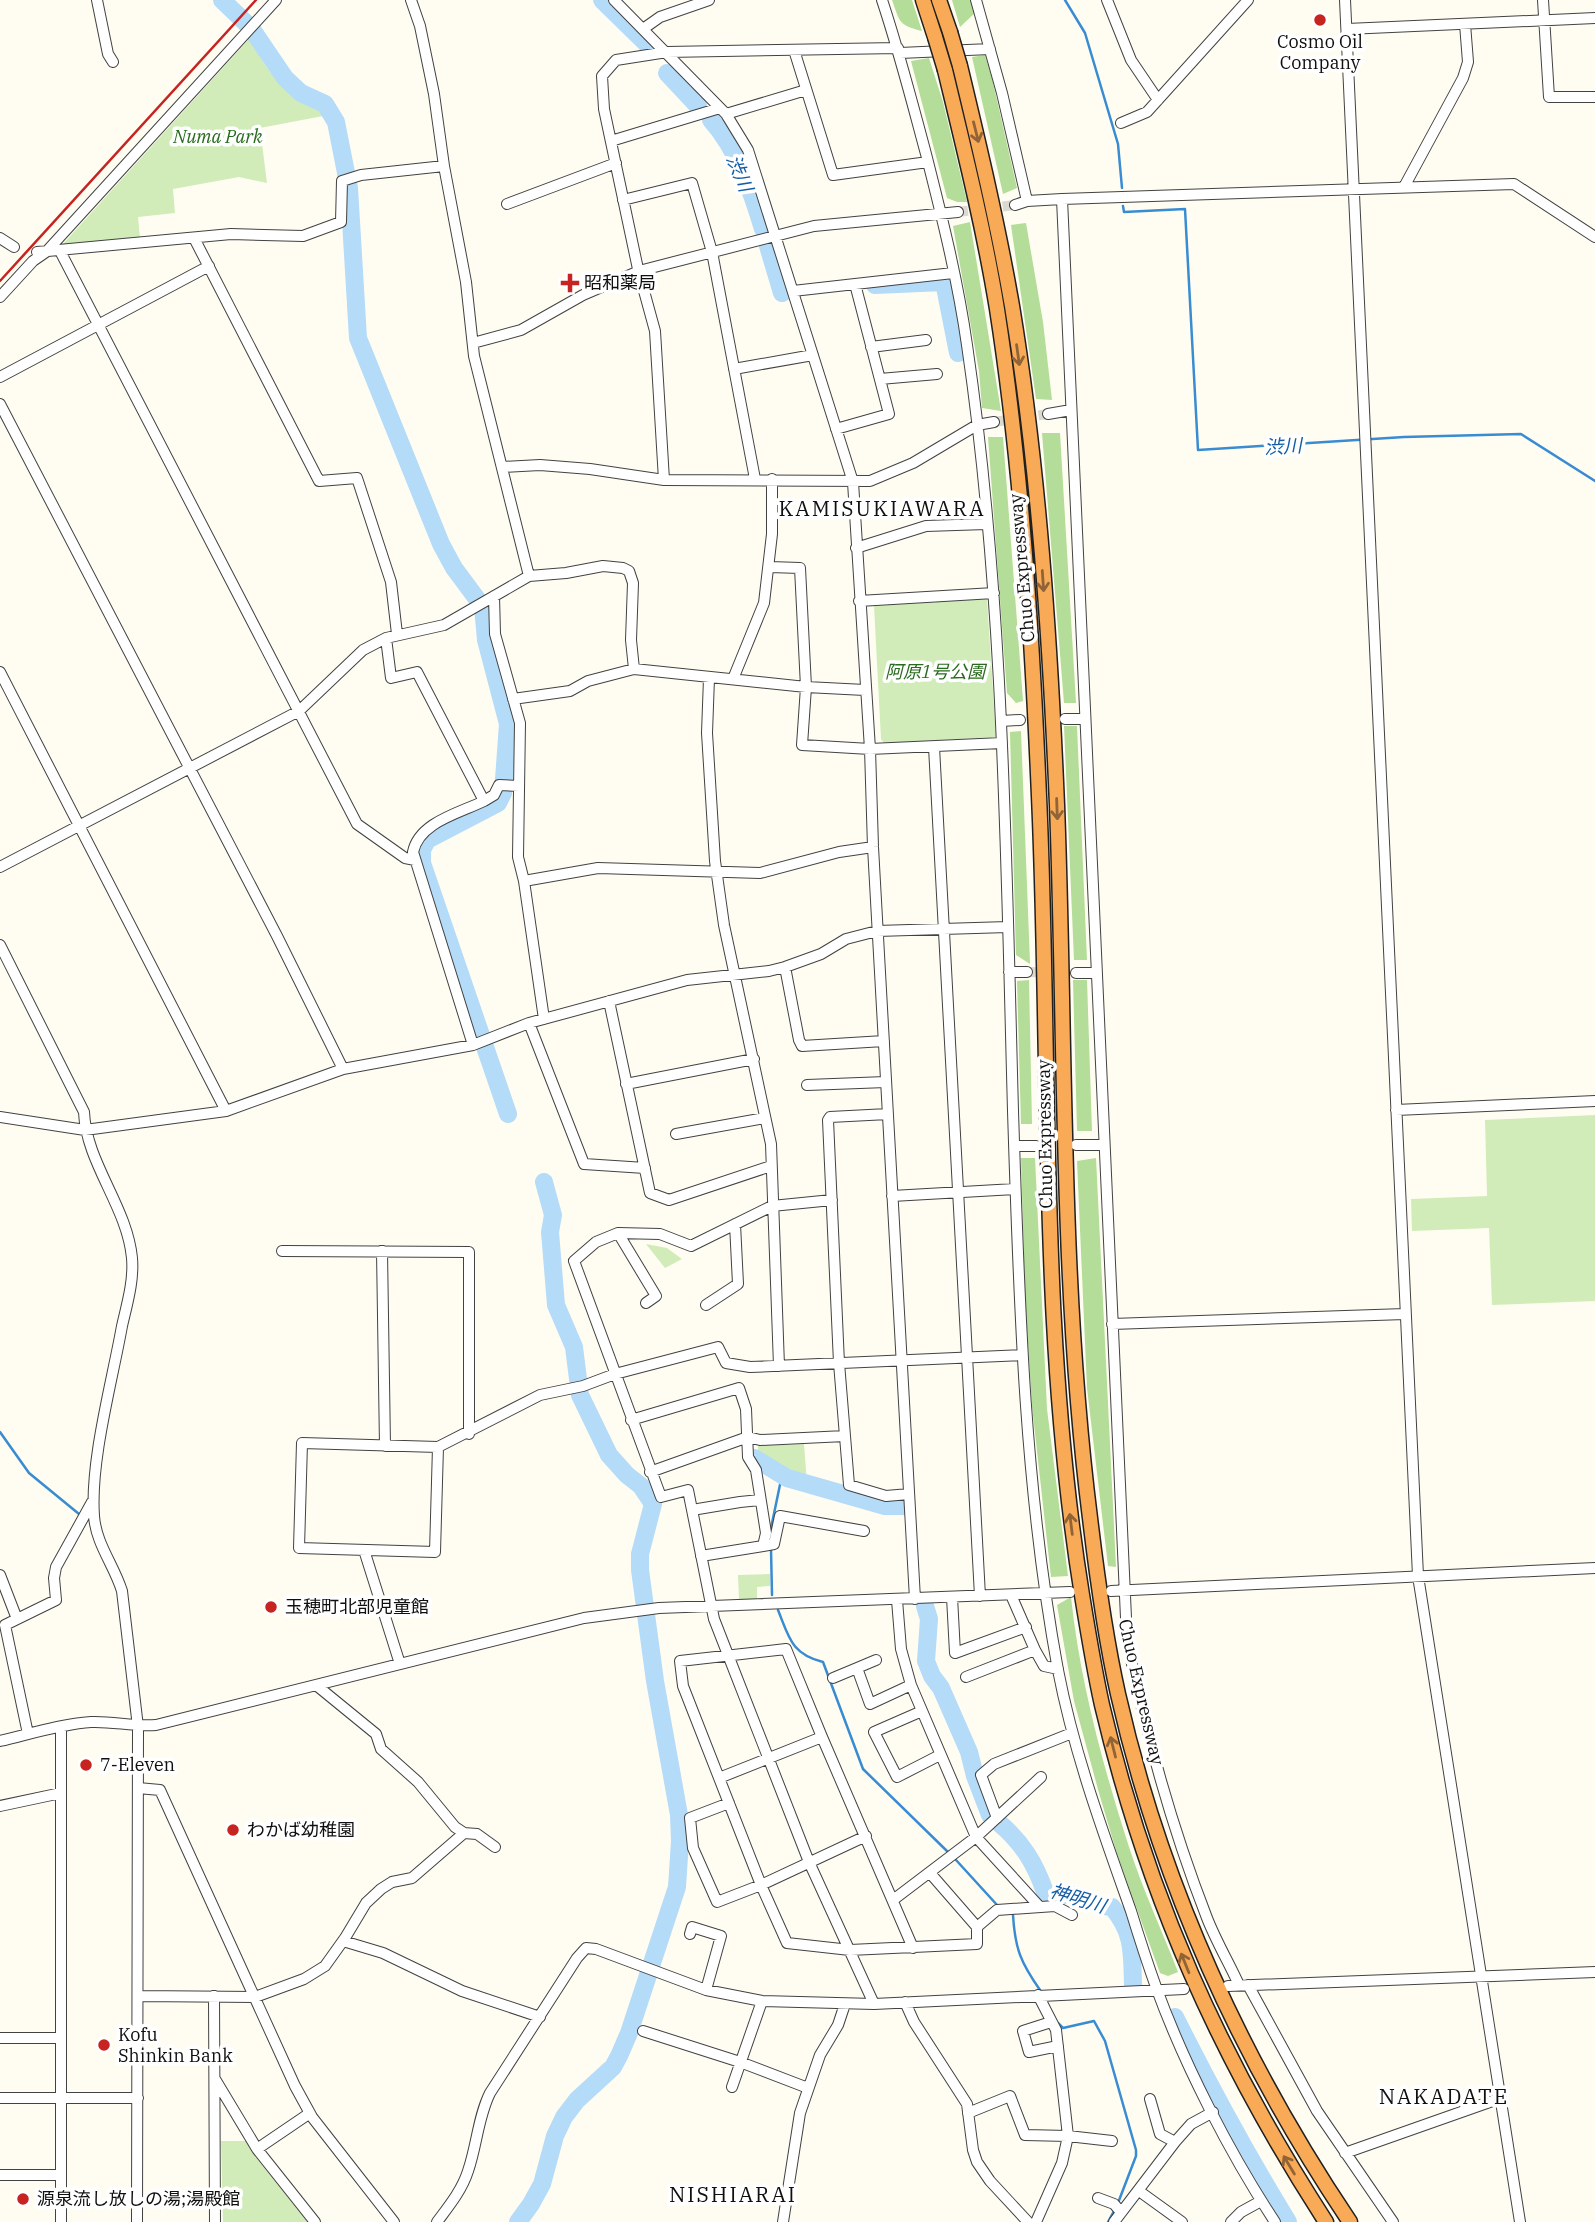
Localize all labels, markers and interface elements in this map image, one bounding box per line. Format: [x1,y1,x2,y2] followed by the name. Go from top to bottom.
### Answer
[1312,12,1328,28] marker: Cosmo Oil Company
[1277,30,1363,74] place label: Cosmo Oil Company
[970,120,983,143] one-way arrow
[172,125,263,148] park label: Numa Park
[722,151,759,197] water label: 渋川
[584,271,656,294] place label: 昭和薬局
[562,275,578,291] marker: 昭和薬局
[1012,344,1025,366] one-way arrow
[1263,433,1305,459] water label: 渋川
[1004,492,1039,643] street label: Chuo Expressway
[778,494,986,522] district label: KAMISUKIAWARA
[1037,570,1050,593] one-way arrow
[885,660,988,683] park label: 阿原1号公園
[1050,797,1063,820] one-way arrow
[1032,1059,1057,1209] street label: Chuo Expressway
[1065,1513,1078,1535] one-way arrow
[285,1595,429,1618] place label: 玉穂町北部児童館
[263,1599,279,1615] marker: 玉穂町北部児童館
[1114,1617,1170,1768] street label: Chuo Expressway
[1106,1736,1119,1759] one-way arrow
[100,1753,175,1776] place label: 7-Eleven
[78,1757,94,1773] marker: 7-Eleven
[247,1818,355,1841] place label: わかば幼稚園
[225,1822,241,1838] marker: わかば幼稚園
[1047,1878,1111,1918] water label: 神明川
[1178,1952,1191,1974] one-way arrow
[118,2023,233,2067] place label: Kofu Shinkin Bank
[96,2037,112,2053] marker: Kofu Shinkin Bank
[1379,2082,1509,2110] district label: NAKADATE
[1282,2155,1296,2175] one-way arrow
[669,2180,797,2208] district label: NISHIARAI
[37,2187,240,2210] place label: 源泉流し放しの湯;湯殿館
[15,2191,31,2207] marker: 源泉流し放しの湯;湯殿館

